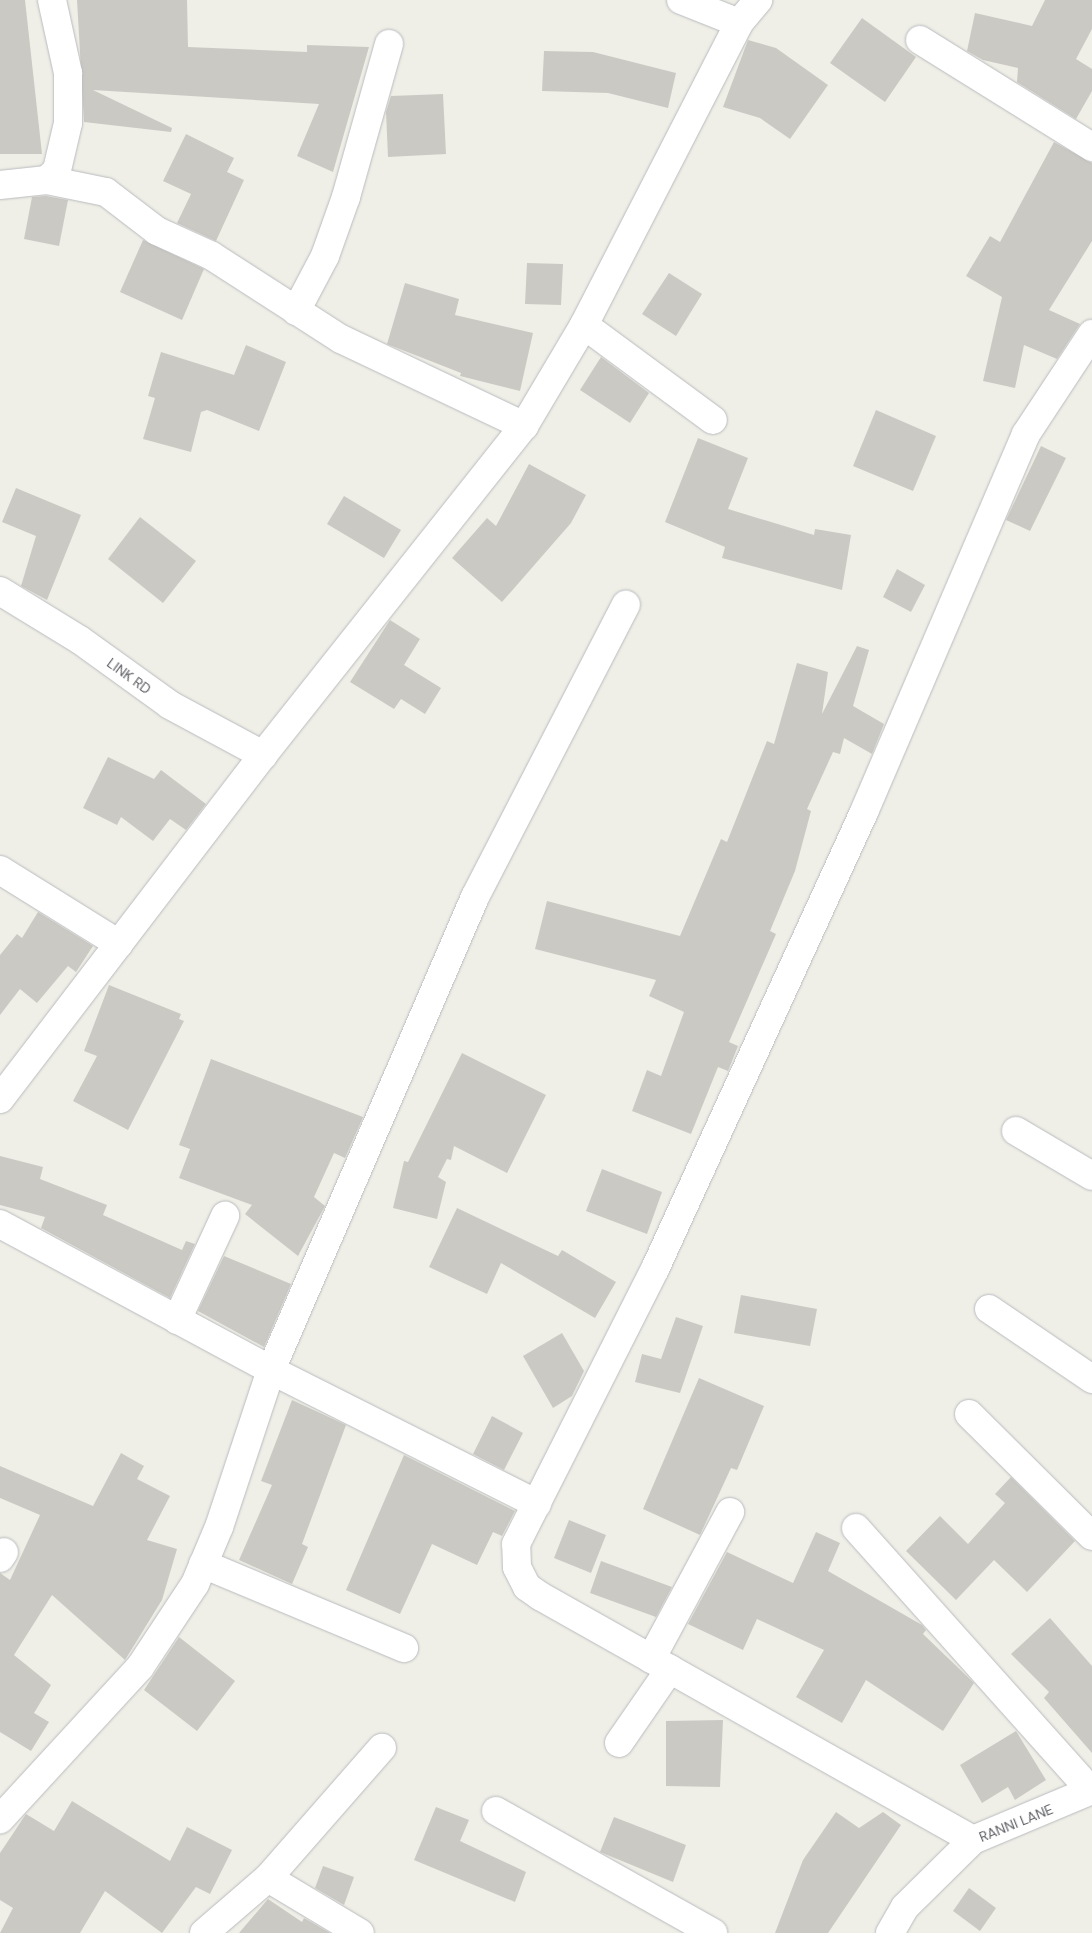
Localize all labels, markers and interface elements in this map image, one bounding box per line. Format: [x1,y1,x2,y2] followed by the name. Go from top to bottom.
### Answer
[104,654,154,698] street label: LINK RD
[977,1801,1055,1845] street label: RANNI LANE

